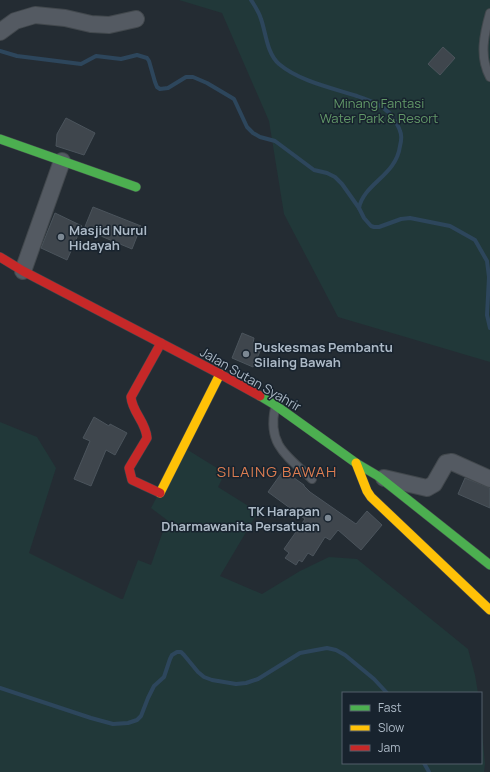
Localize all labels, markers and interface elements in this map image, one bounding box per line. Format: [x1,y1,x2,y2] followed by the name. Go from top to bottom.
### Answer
[320,94,438,127] park label: Minang Fantasi Water Park & Resort
[69,221,147,254] place label: Masjid Nurul Hidayah
[56,232,66,242] marker: Masjid Nurul Hidayah
[254,338,393,371] place label: Puskesmas Pembantu Silaing Bawah
[197,343,305,415] street label: Jalan Sutan Syahrir
[241,349,251,359] marker: Puskesmas Pembantu Silaing Bawah
[217,461,337,482] district label: SILAING BAWAH
[161,502,320,535] place label: TK Harapan Dharmawanita Persatuan
[323,513,333,523] marker: TK Harapan Dharmawanita Persatuan
[342,692,482,764] legend
[378,699,402,716] text: Fast
[378,719,404,736] text: Slow
[378,739,400,756] text: Jam

